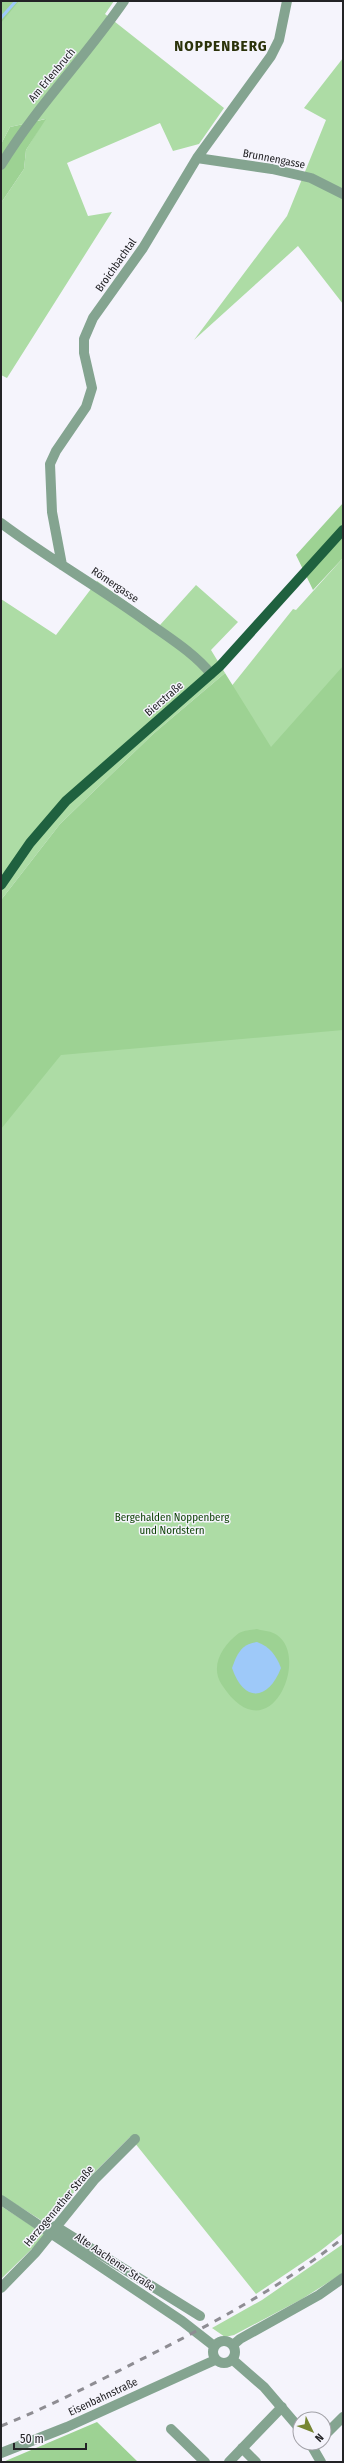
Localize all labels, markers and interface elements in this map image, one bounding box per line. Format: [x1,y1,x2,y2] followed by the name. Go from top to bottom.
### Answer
[174,37,268,55] district label: NOPPENBERG
[26,46,78,104] street label: Am Erlenbruch
[242,147,306,171] street label: Brunnengasse
[93,236,139,294] street label: Broichbachtal
[89,564,141,606] street label: Römergasse
[142,679,186,719] street label: Bierstraße
[115,1511,230,1537] park label: Bergehalden Noppenberg und Nordstern
[21,2163,97,2249] street label: Herzogenrather Straße
[72,2230,158,2294] street label: Alte Aachener Straße
[66,2375,140,2419] street label: Eisenbahnstraße
[292,2411,332,2451] north arrow
[14,2425,86,2451] scale bar
[312,2431,326,2444] text: N
[20,2432,44,2446] text: 50 m

